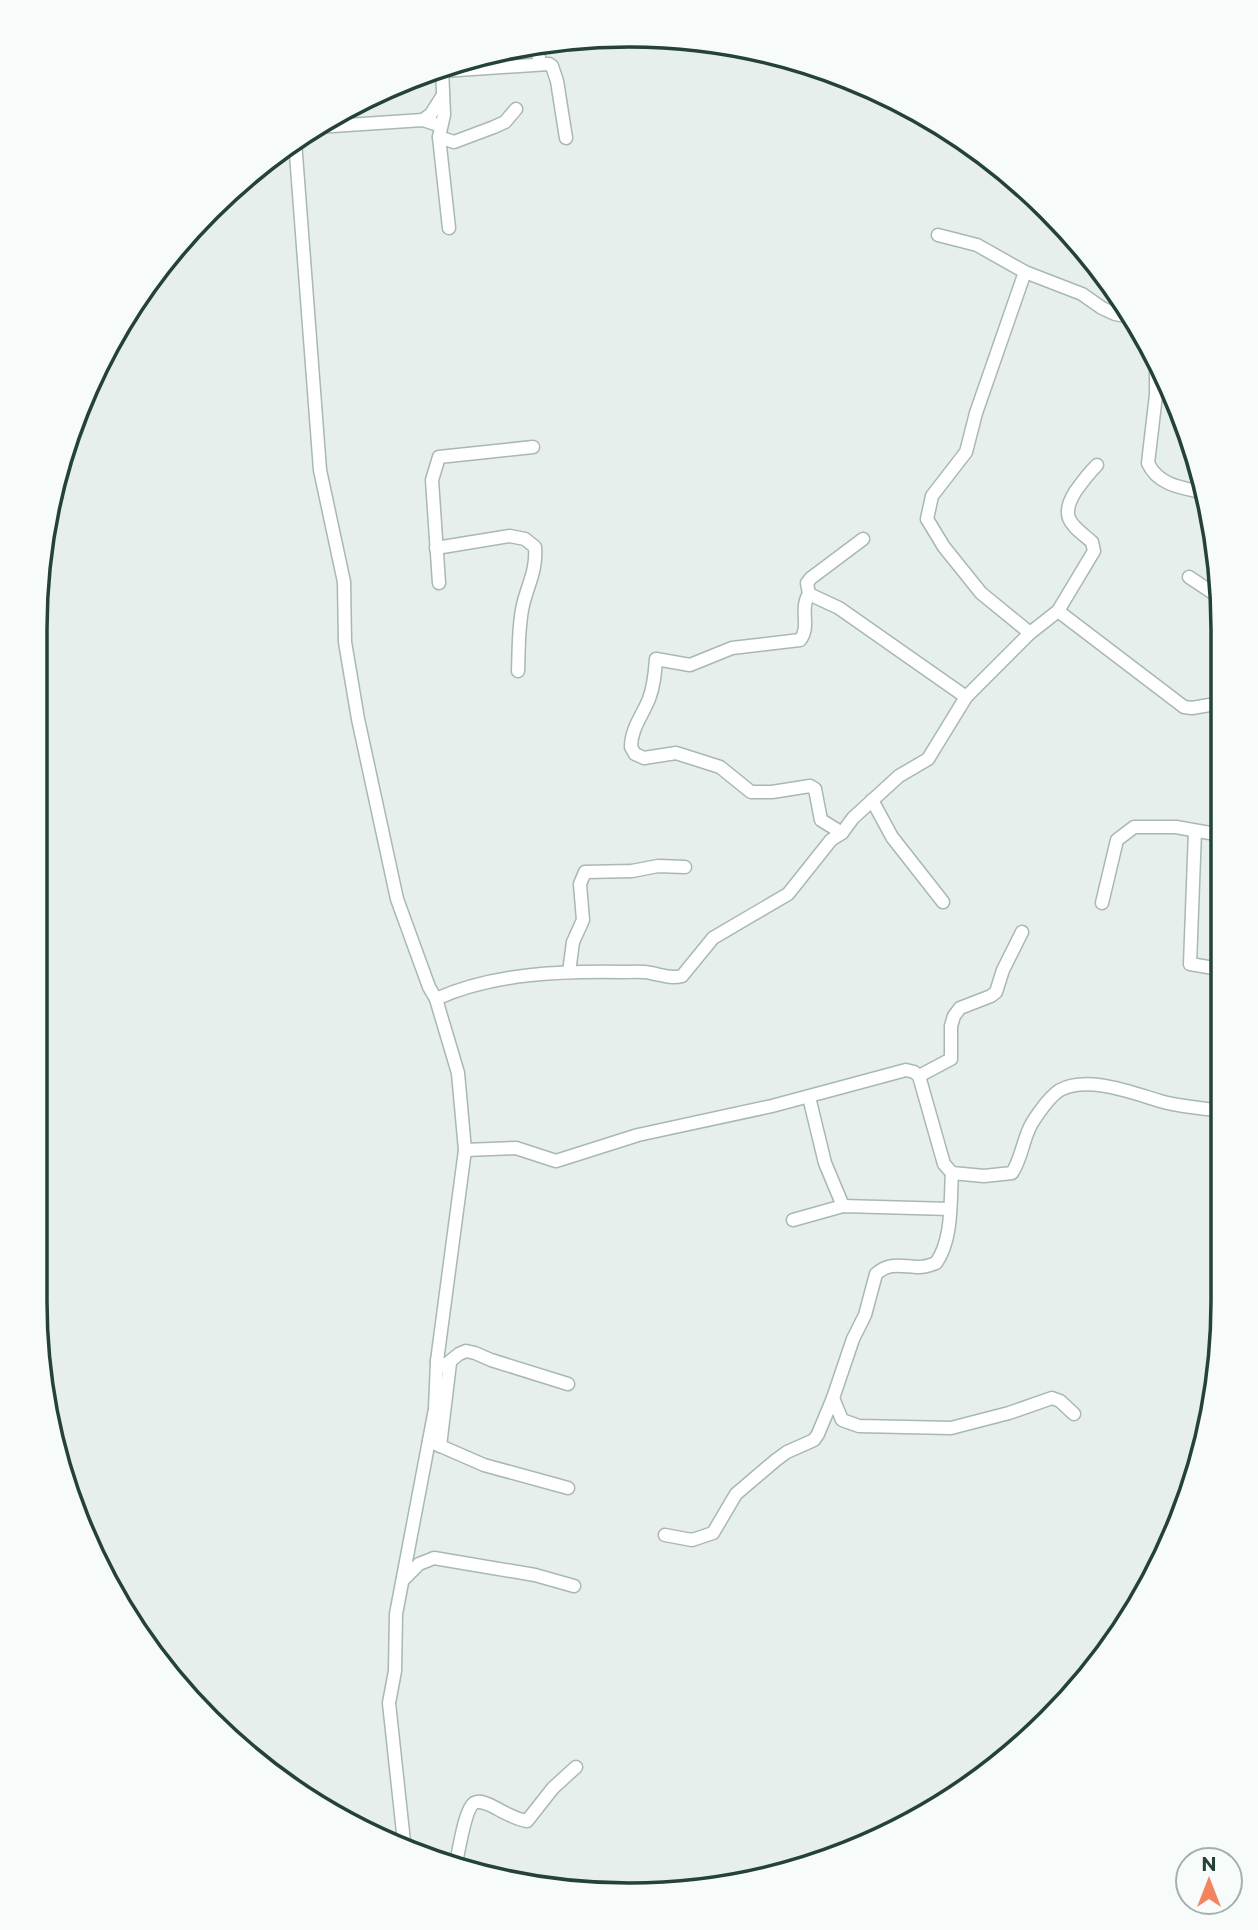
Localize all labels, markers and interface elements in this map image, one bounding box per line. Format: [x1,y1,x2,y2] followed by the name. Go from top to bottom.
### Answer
[1174,1846,1244,1916] north arrow
[1201,1853,1217,1876] text: N

